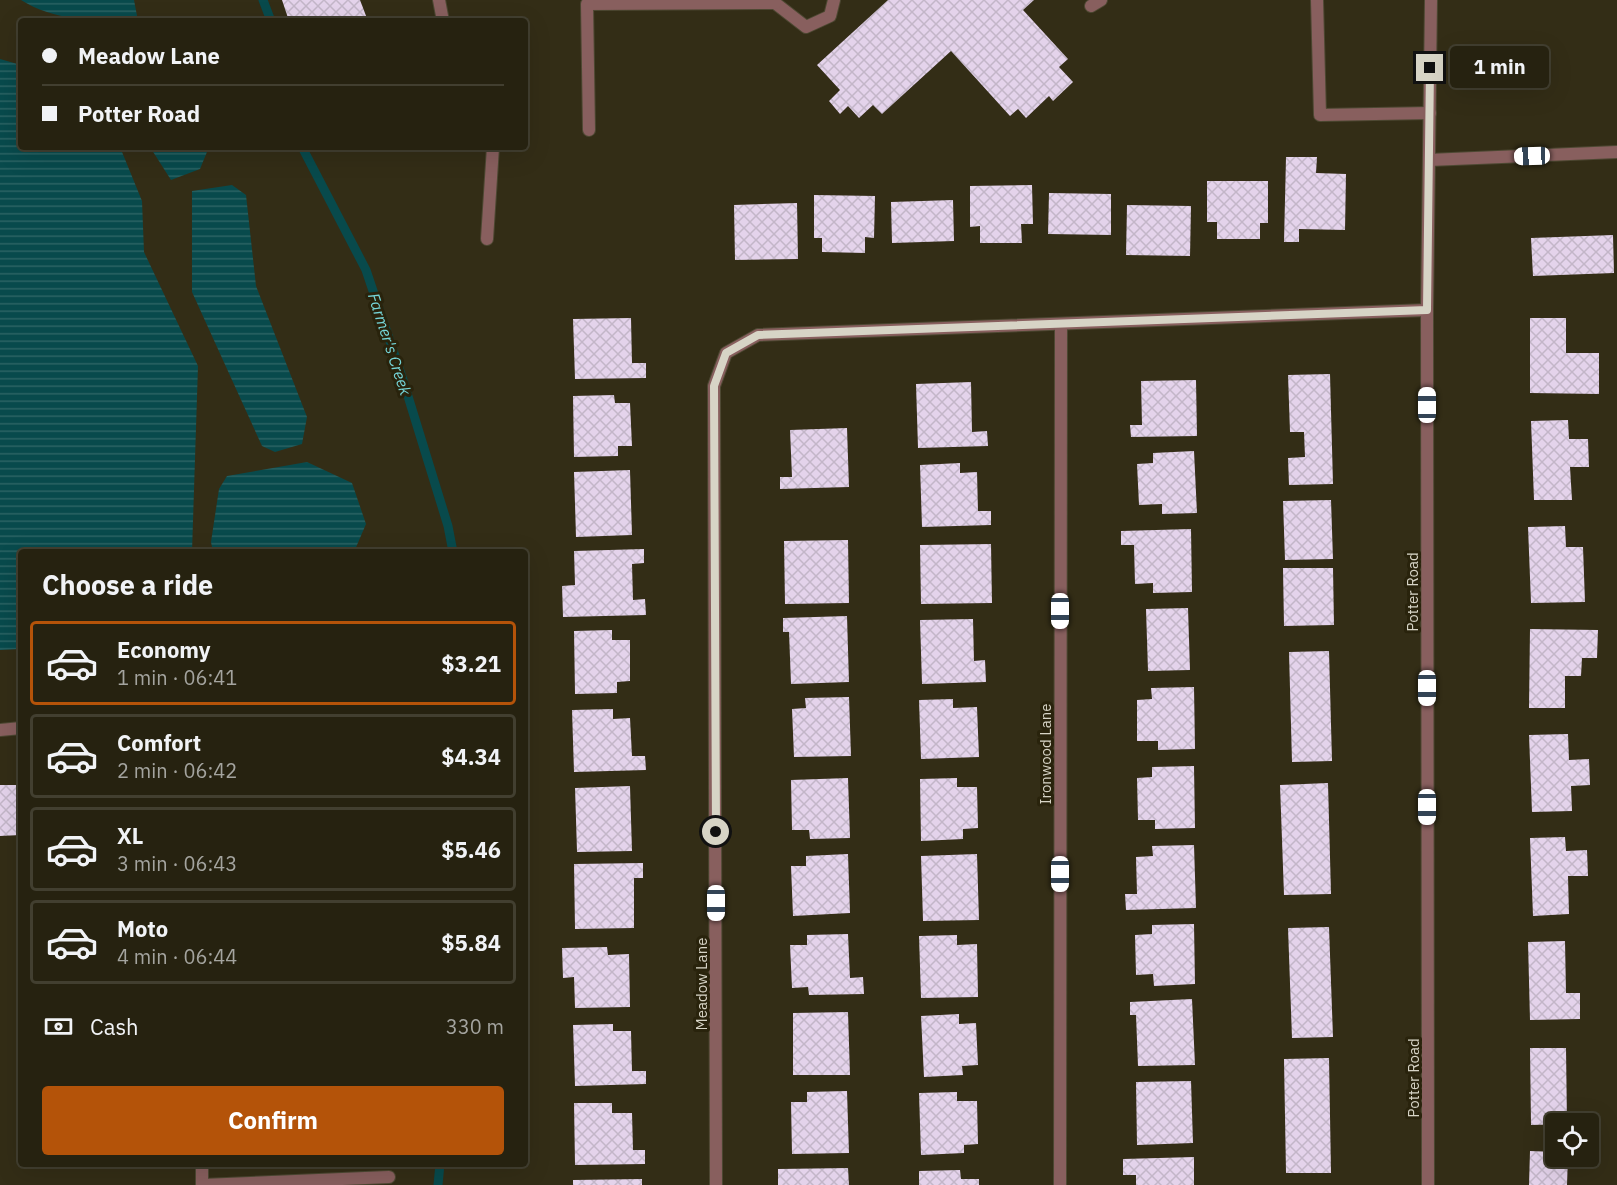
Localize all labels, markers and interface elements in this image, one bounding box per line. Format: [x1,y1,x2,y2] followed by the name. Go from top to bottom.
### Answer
[78,41,220,70] text: Meadow Lane
[1451,47,1550,89] callout: 1 min
[1473,53,1526,80] text: 1 min
[1416,54,1443,81] route end
[78,99,200,128] text: Potter Road
[1514,146,1550,166] car
[364,290,416,398] water label: Farmer's Creek
[1418,387,1436,423] car
[1403,552,1422,632] street label: Potter Road
[42,567,213,602] text: Choose a ride
[1051,593,1069,629] car
[117,635,211,664] text: Economy
[45,636,99,690] icon: car
[441,649,501,678] text: $3.21
[117,664,237,691] text: 1 min · 06:41
[1418,670,1436,706] car
[1036,703,1055,805] street label: Ironwood Lane
[117,728,201,757] text: Comfort
[45,729,99,783] icon: car
[441,742,501,771] text: $4.34
[117,757,237,784] text: 2 min · 06:42
[1418,789,1436,825] car
[702,818,729,845] route start
[117,821,143,850] text: XL
[45,822,99,876] icon: car
[441,835,501,864] text: $5.46
[117,850,237,877] text: 3 min · 06:43
[1051,856,1069,892] car
[707,885,725,921] car
[117,914,168,943] text: Moto
[45,915,99,969] icon: car
[441,928,501,957] text: $5.84
[692,938,711,1030] street label: Meadow Lane
[117,943,237,970] text: 4 min · 06:44
[42,1010,75,1043] icon: cash
[90,1012,139,1041] text: Cash
[446,1013,504,1040] text: 330 m
[1404,1038,1423,1118] street label: Potter Road
[42,1086,504,1155] button: Confirm
[1545,1113,1599,1167] map controls
[1545,1113,1599,1167] button: locate

